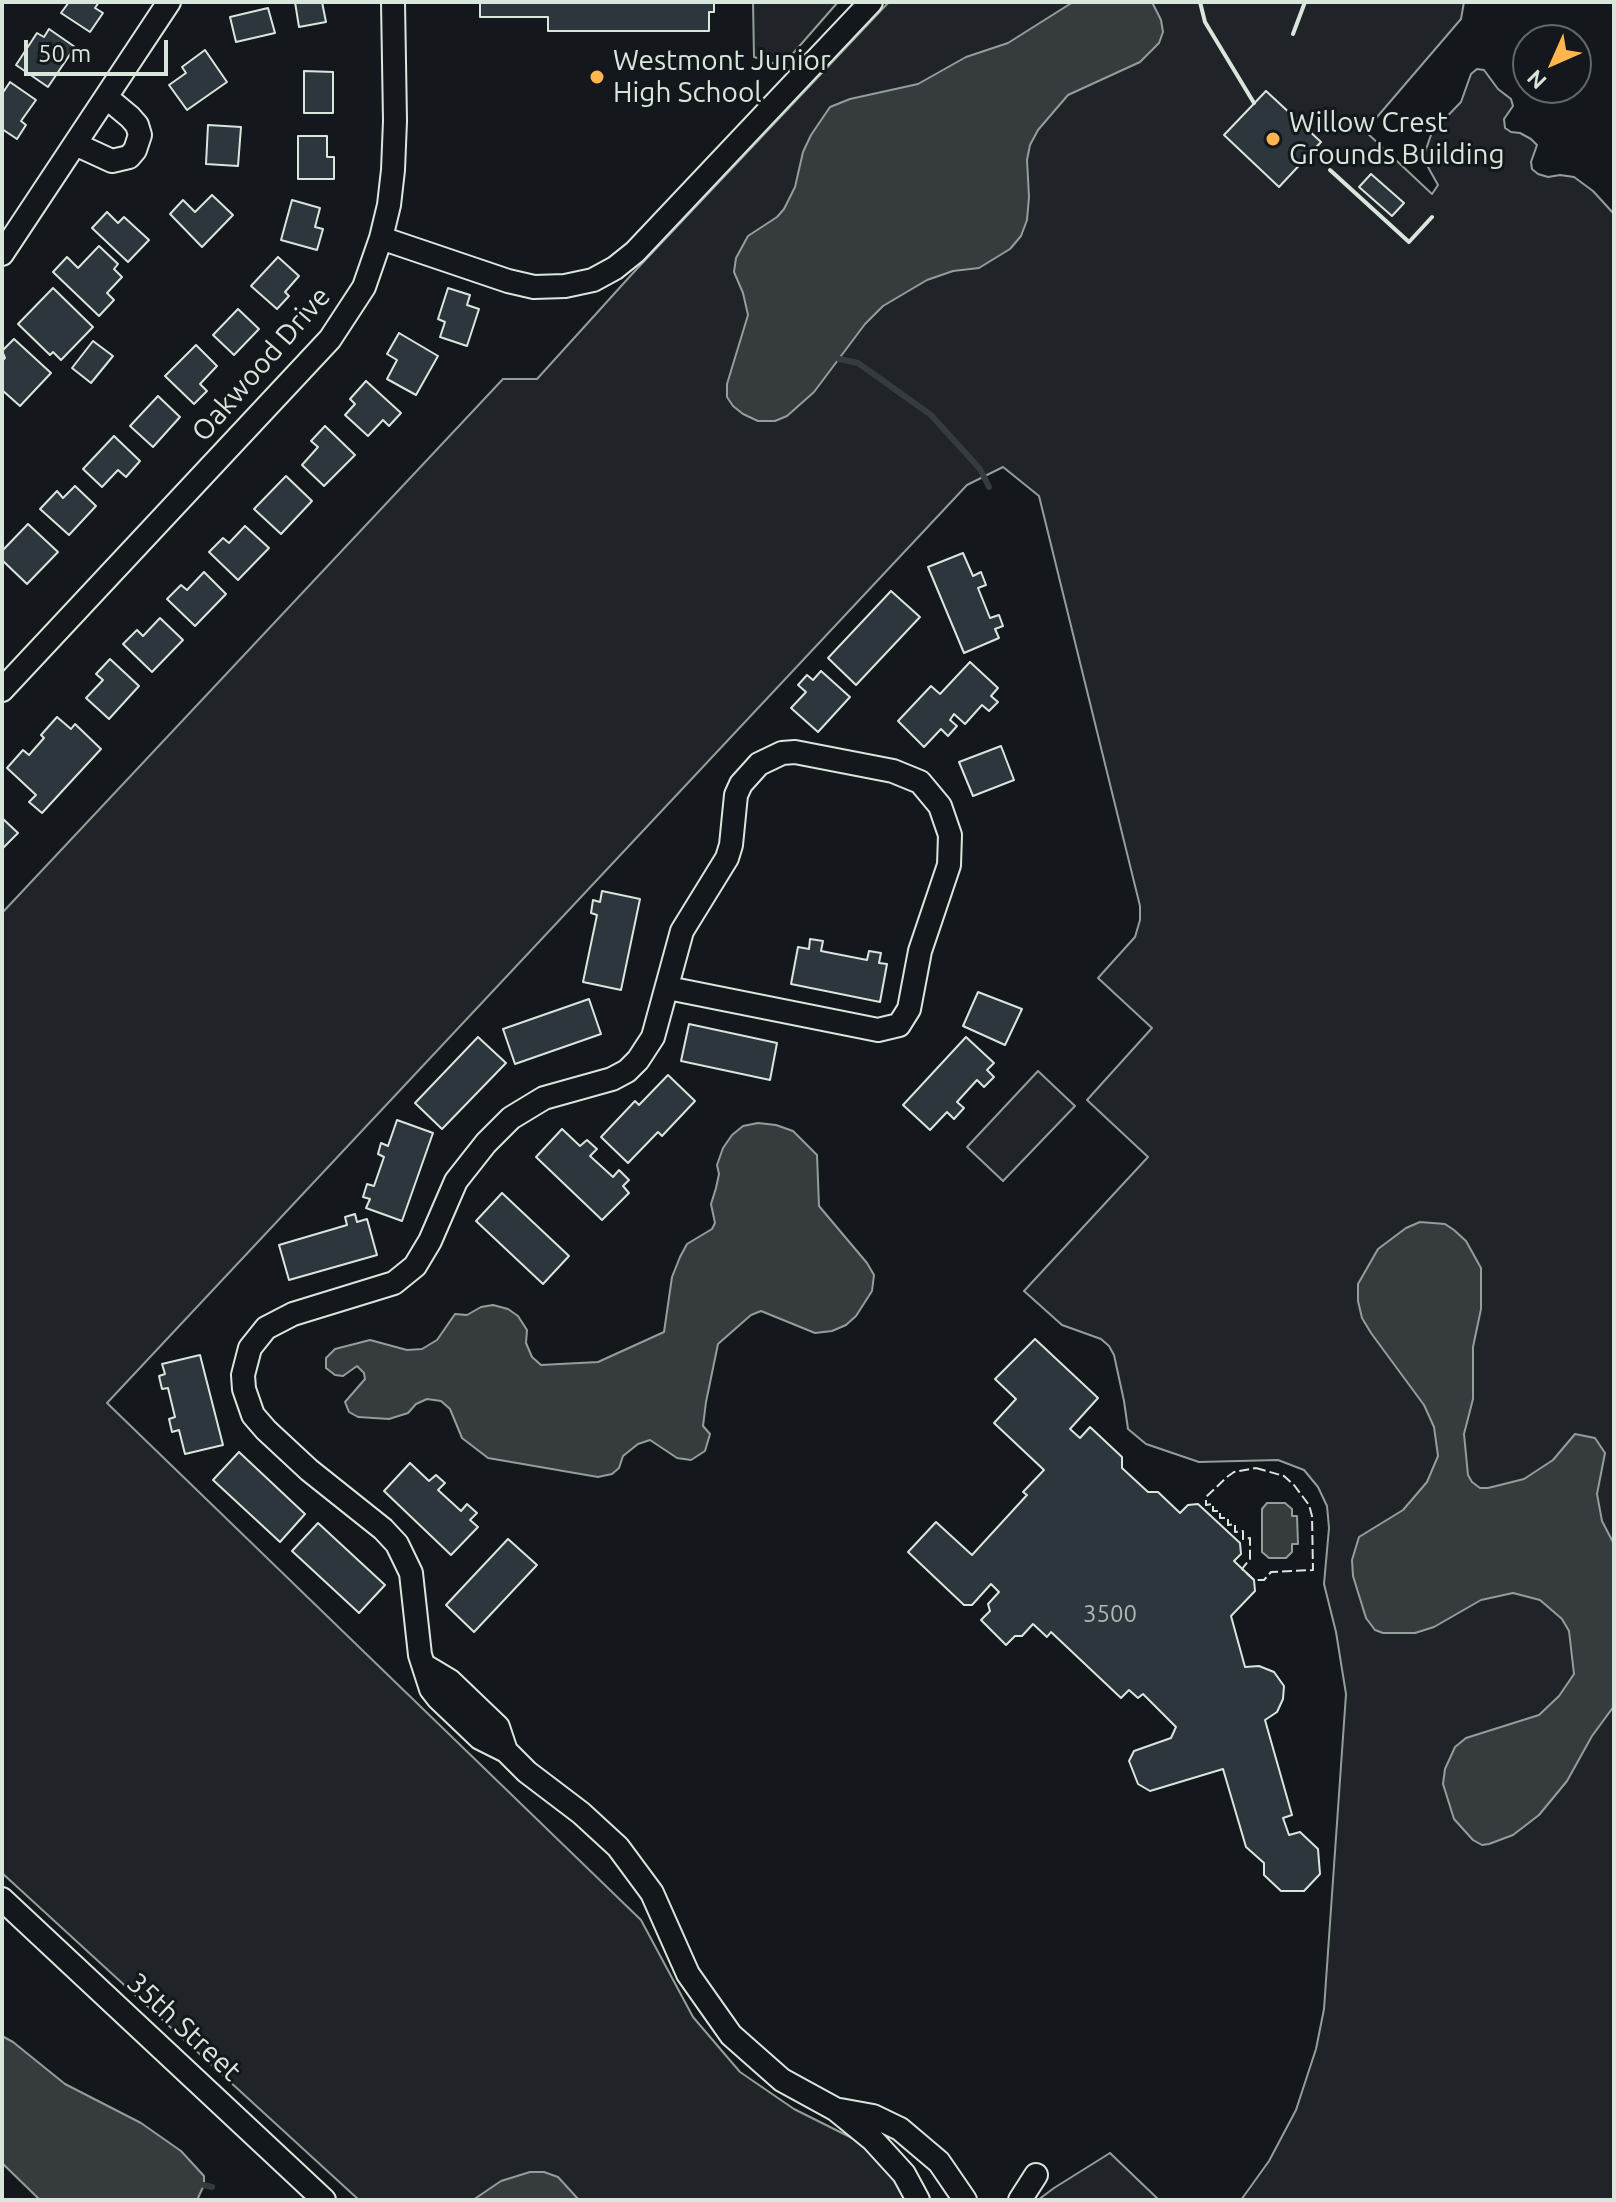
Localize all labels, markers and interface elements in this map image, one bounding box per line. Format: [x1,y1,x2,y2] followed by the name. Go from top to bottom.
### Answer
[28,24,172,74] scale bar
[1512,24,1592,104] north arrow
[38,40,91,67] text: 50 m
[613,44,831,110] place label: Westmont Junior High School
[1521,65,1551,95] text: N
[588,68,606,86] marker: Westmont Junior High School
[1289,106,1505,172] place label: Willow Crest Grounds Building
[1264,130,1282,148] marker: Willow Crest Grounds Building
[185,280,337,448] street label: Oakwood Drive
[1083,1600,1137,1628] house number: 3500
[120,1966,248,2088] street label: 35th Street

